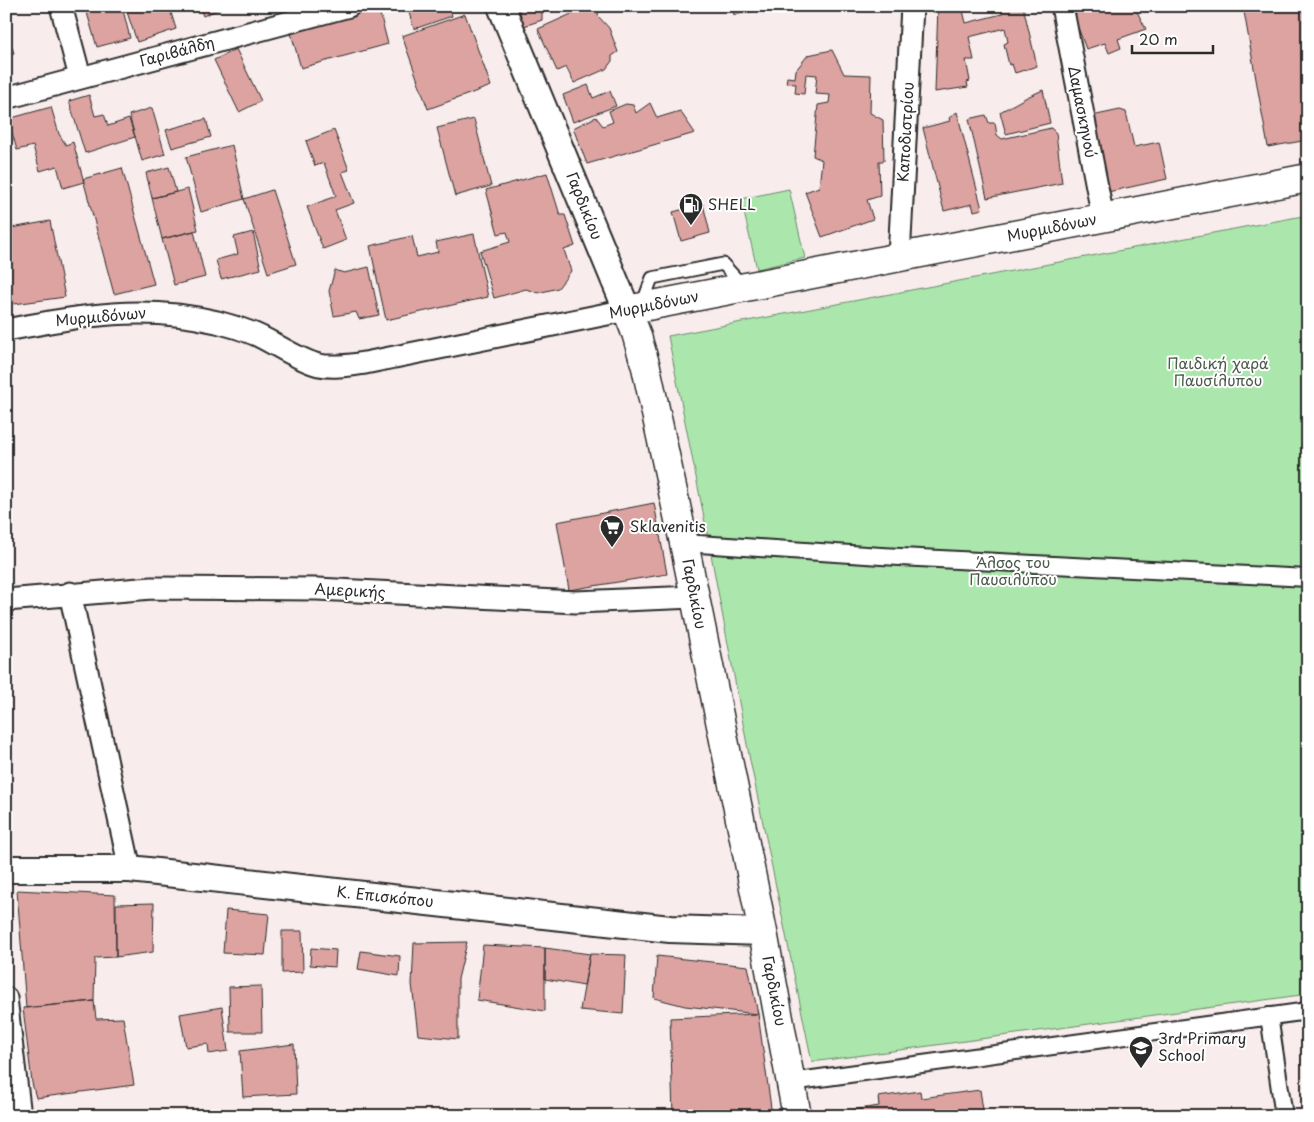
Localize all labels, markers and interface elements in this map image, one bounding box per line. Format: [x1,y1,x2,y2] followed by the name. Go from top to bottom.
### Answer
[1132,22,1213,54] scale bar
[1139,27,1178,50] text: 20 m
[137,30,217,72] street label: Γαριβάλδη
[1063,64,1104,160] street label: Δαμασκηνού
[890,81,919,183] street label: Καποδιστρίου
[561,168,609,243] street label: Γαρδικίου
[678,192,704,226] fuel station icon: SHELL
[708,192,756,215] place label: SHELL
[1005,207,1099,247] street label: Μυρμιδόνων
[607,284,701,324] street label: Μυρμιδόνων
[54,300,147,331] street label: Μυρμιδόνων
[1167,351,1269,391] park label: Παιδική χαρά Παυσίλυπου
[599,514,625,548] supermarket icon: Sklavenitis
[630,514,706,537] place label: Sklavenitis
[969,550,1057,590] park label: Άλσος του Παυσιλύπου
[677,557,714,631] street label: Γαρδικίου
[314,576,386,603] street label: Αμερικής
[336,879,435,912] street label: Κ. Επισκόπου
[757,954,794,1028] street label: Γαρδικίου
[1158,1026,1246,1066] place label: 3rd Primary School
[1128,1035,1154,1069] school or university icon: 3rd Primary School

